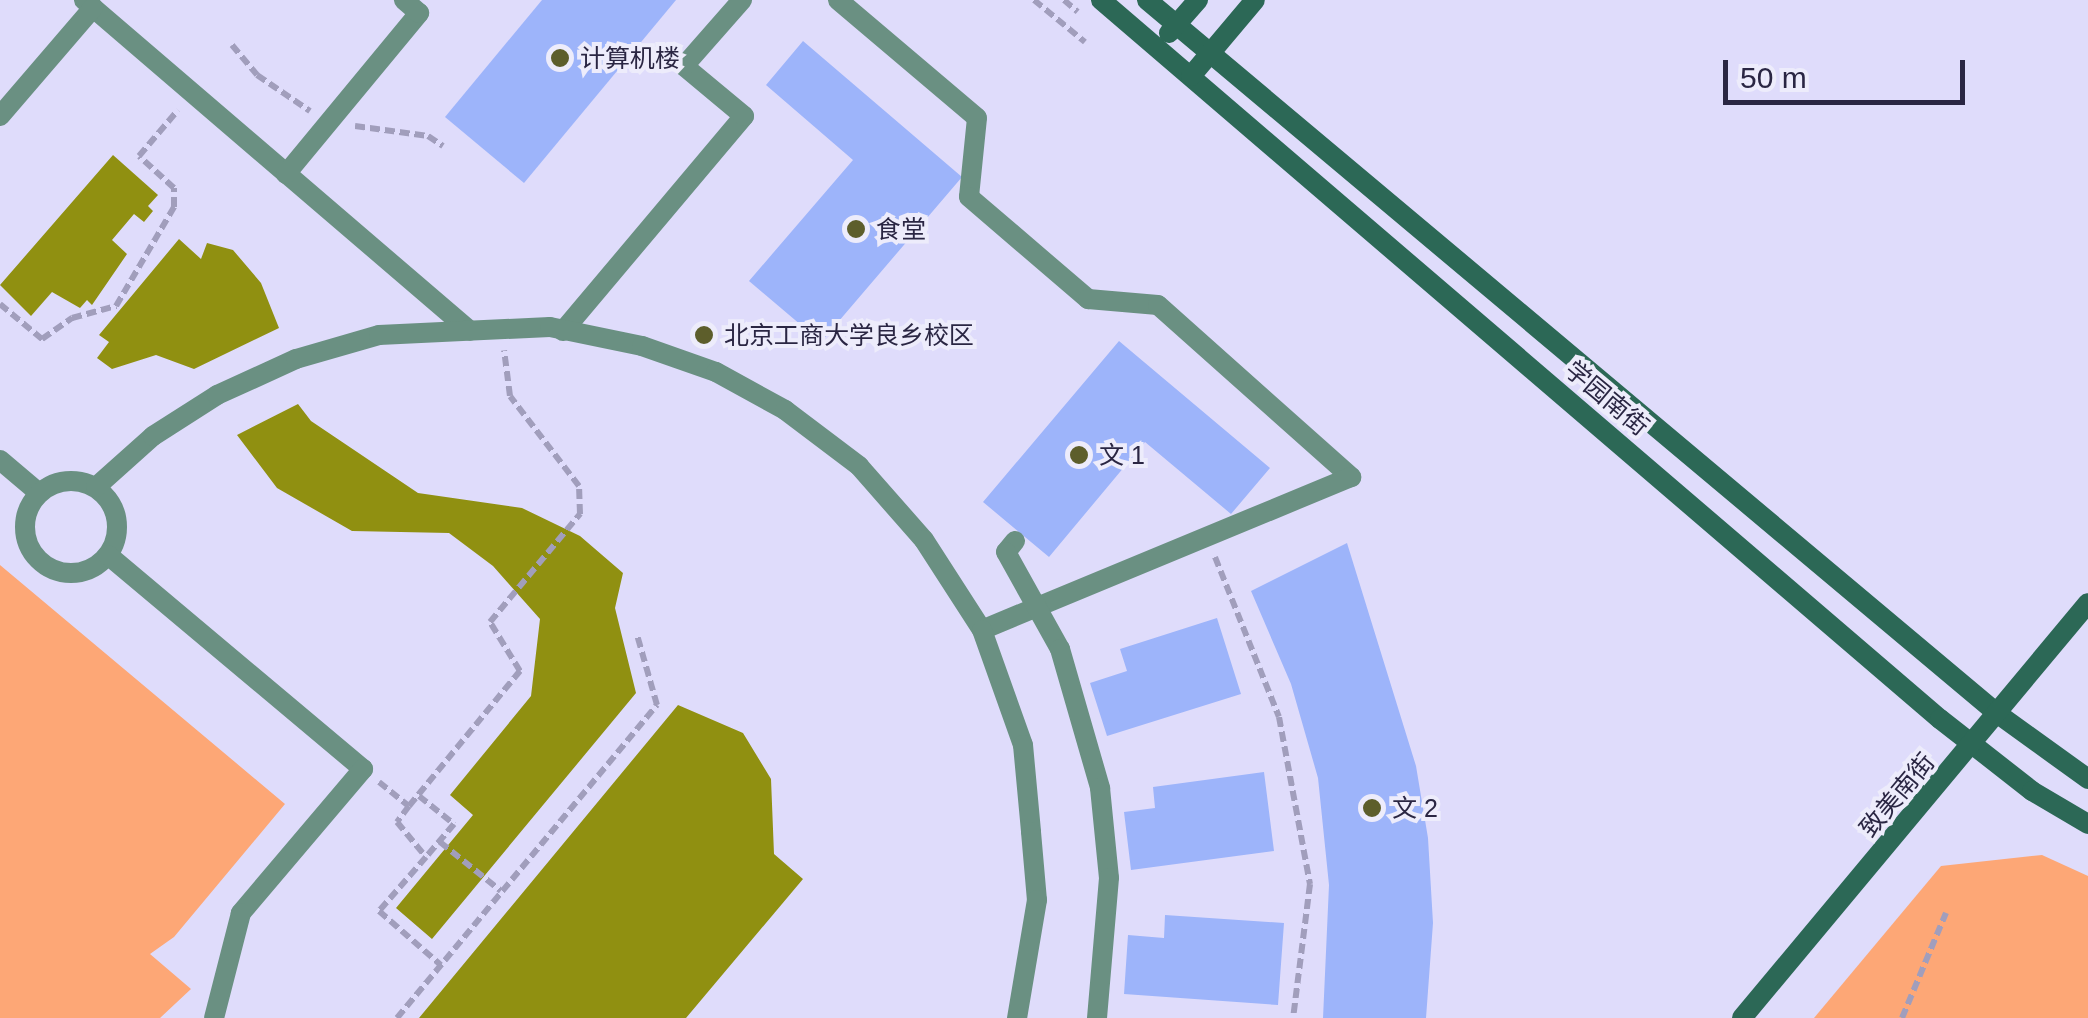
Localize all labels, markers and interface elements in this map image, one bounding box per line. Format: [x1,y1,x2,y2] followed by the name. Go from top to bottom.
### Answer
[1728,40,1970,102] scale bar
[580,43,680,73] place label: 计算机楼
[549,47,571,69] marker: 计算机楼
[1740,61,1807,94] text: 50 m
[876,214,926,244] place label: 食堂
[845,218,867,240] marker: 食堂
[724,320,974,350] place label: 北京工商大学良乡校区
[693,324,715,346] marker: 北京工商大学良乡校区
[1559,354,1655,442] street label: 学园南街
[1099,440,1145,470] place label: 文 1
[1068,444,1090,466] marker: 文 1
[1853,747,1941,843] street label: 致美南街
[1392,793,1438,823] place label: 文 2
[1361,797,1383,819] marker: 文 2

